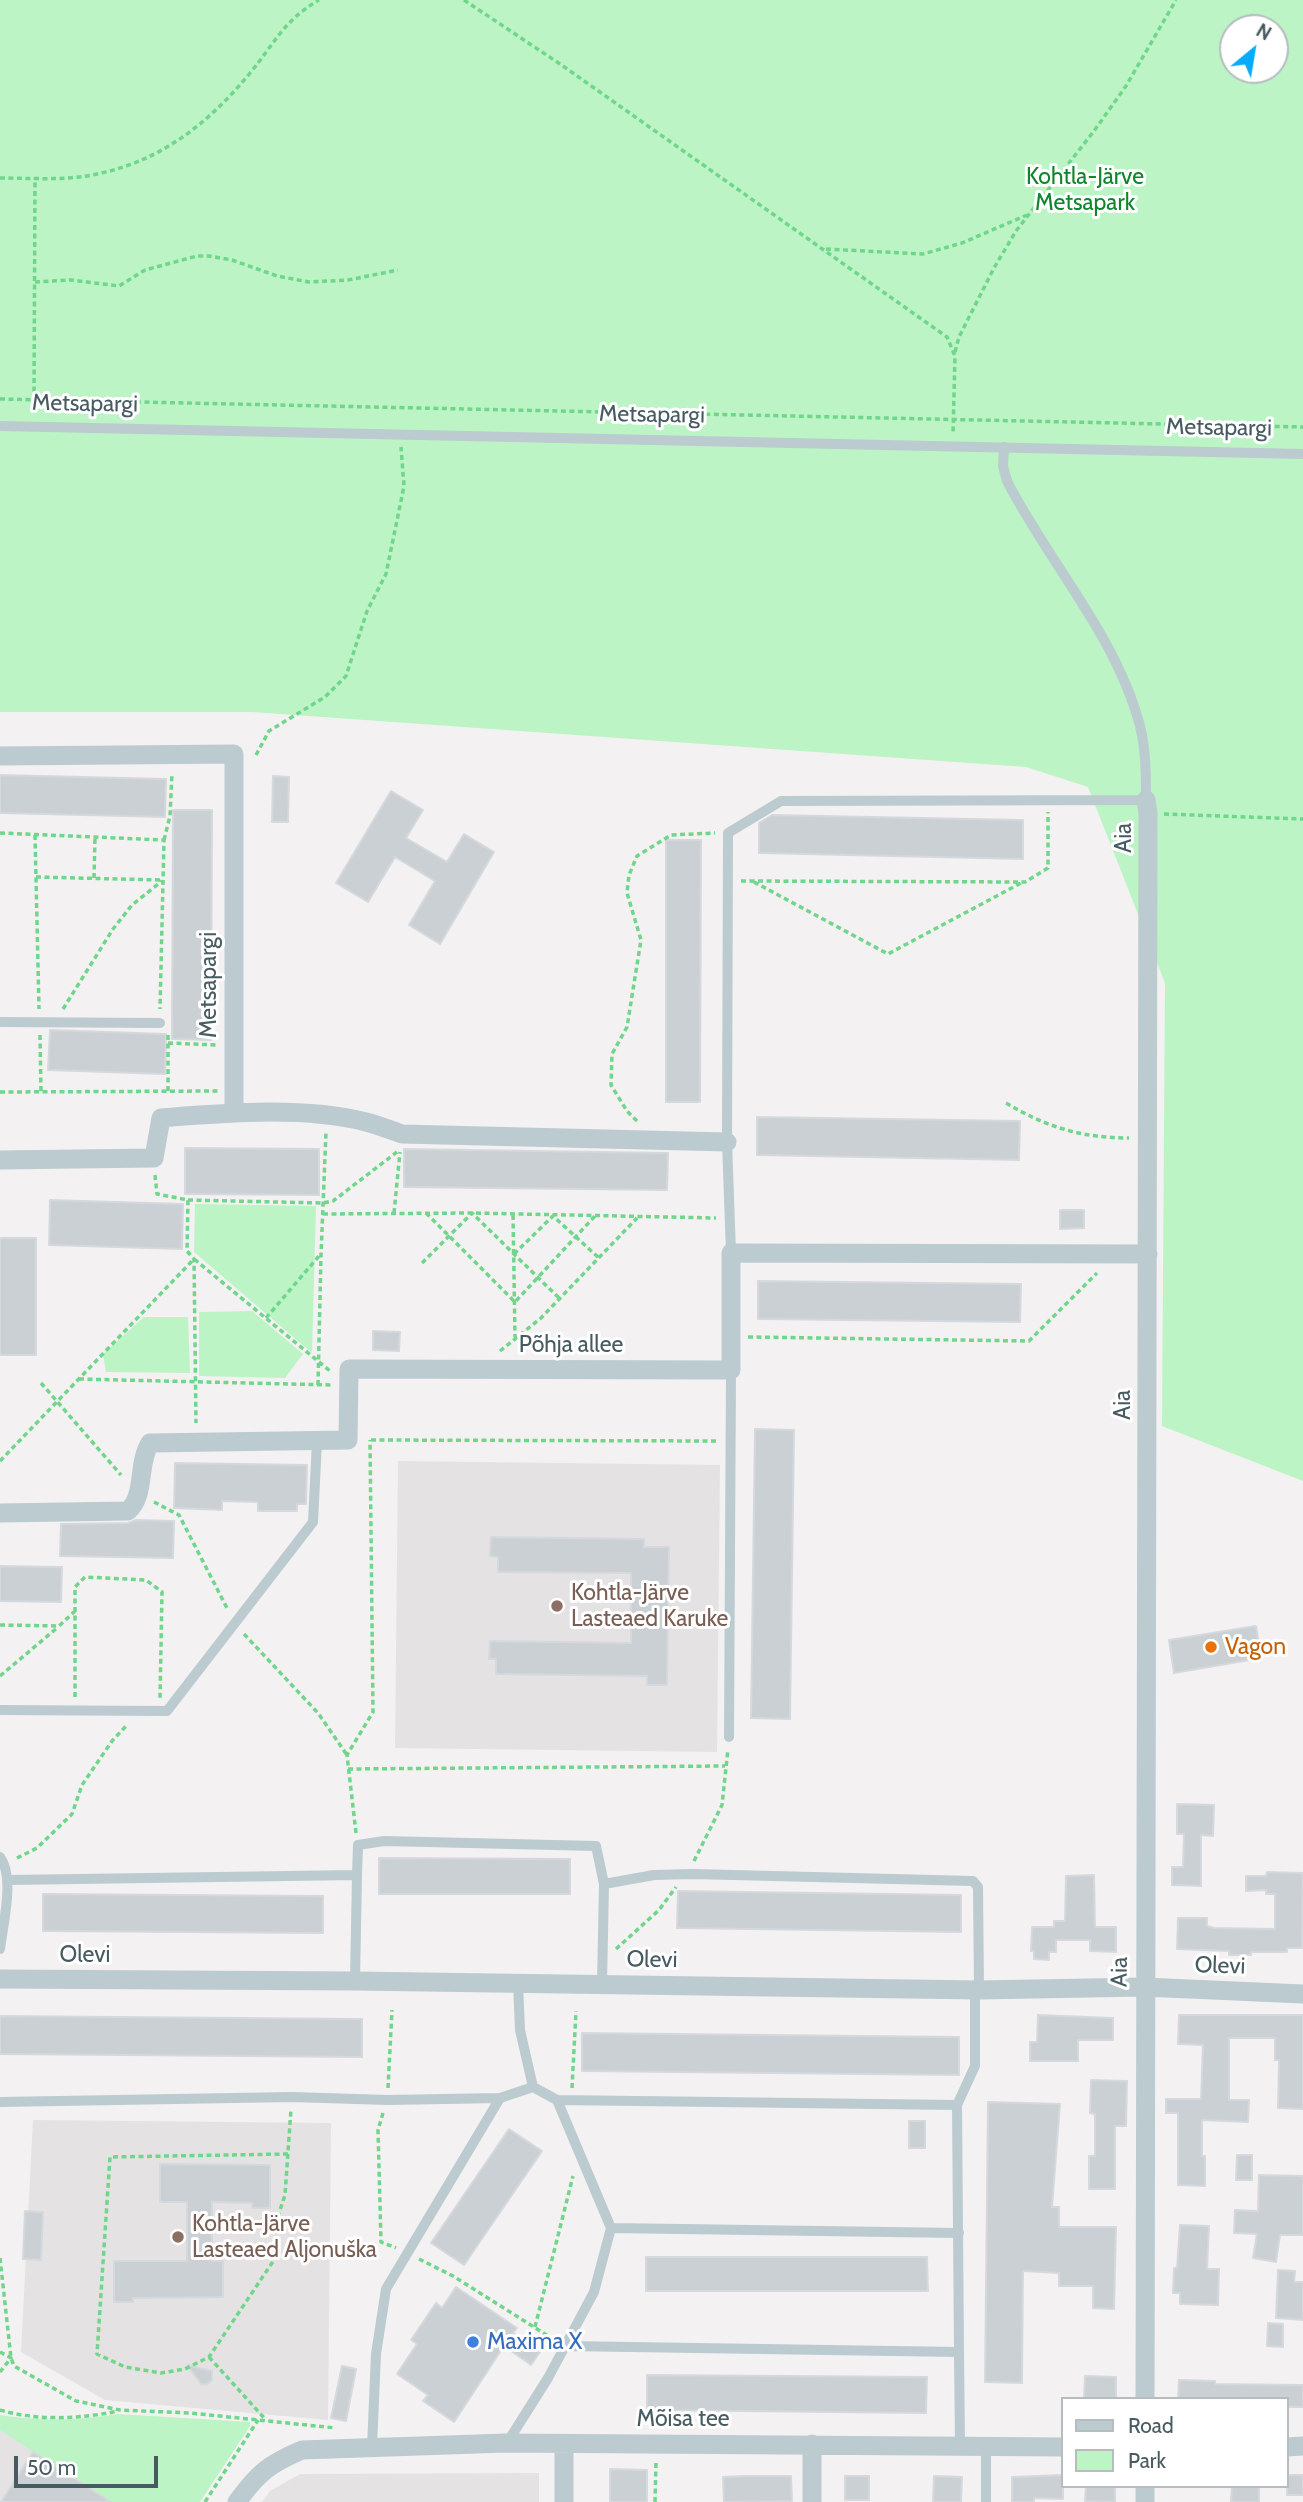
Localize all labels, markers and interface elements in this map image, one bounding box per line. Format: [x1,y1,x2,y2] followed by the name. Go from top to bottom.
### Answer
[1219,14,1289,84] north arrow
[1252,19,1275,45] text: N
[1026,163,1144,217] park label: Kohtla-Järve Metsapark
[32,389,138,419] street label: Metsapargi
[599,400,705,430] street label: Metsapargi
[1166,413,1272,443] street label: Metsapargi
[1110,823,1138,853] street label: Aia
[195,932,223,1038] street label: Metsapargi
[519,1331,623,1359] street label: Põhja allee
[1109,1390,1137,1420] street label: Aia
[571,1579,728,1633] place label: Kohtla-Järve Lasteaed Karuke
[549,1598,565,1614] marker: Kohtla-Järve Lasteaed Karuke
[1225,1633,1286,1661] place label: Vagon
[1203,1639,1219,1655] marker: Vagon
[60,1941,110,1969] street label: Olevi
[626,1946,678,1974] street label: Olevi
[1194,1951,1246,1981] street label: Olevi
[1106,1957,1134,1987] street label: Aia
[192,2210,377,2264] place label: Kohtla-Järve Lasteaed Aljonuška
[170,2229,186,2245] marker: Kohtla-Järve Lasteaed Aljonuška
[487,2328,582,2356] place label: Maxima X
[465,2334,481,2350] marker: Maxima X
[1062,2397,1289,2488] legend
[637,2405,729,2433] street label: Mõisa tee
[1128,2413,1174,2438] text: Road
[18,2442,161,2486] scale bar
[1128,2448,1166,2473] text: Park
[27,2455,76,2480] text: 50 m

